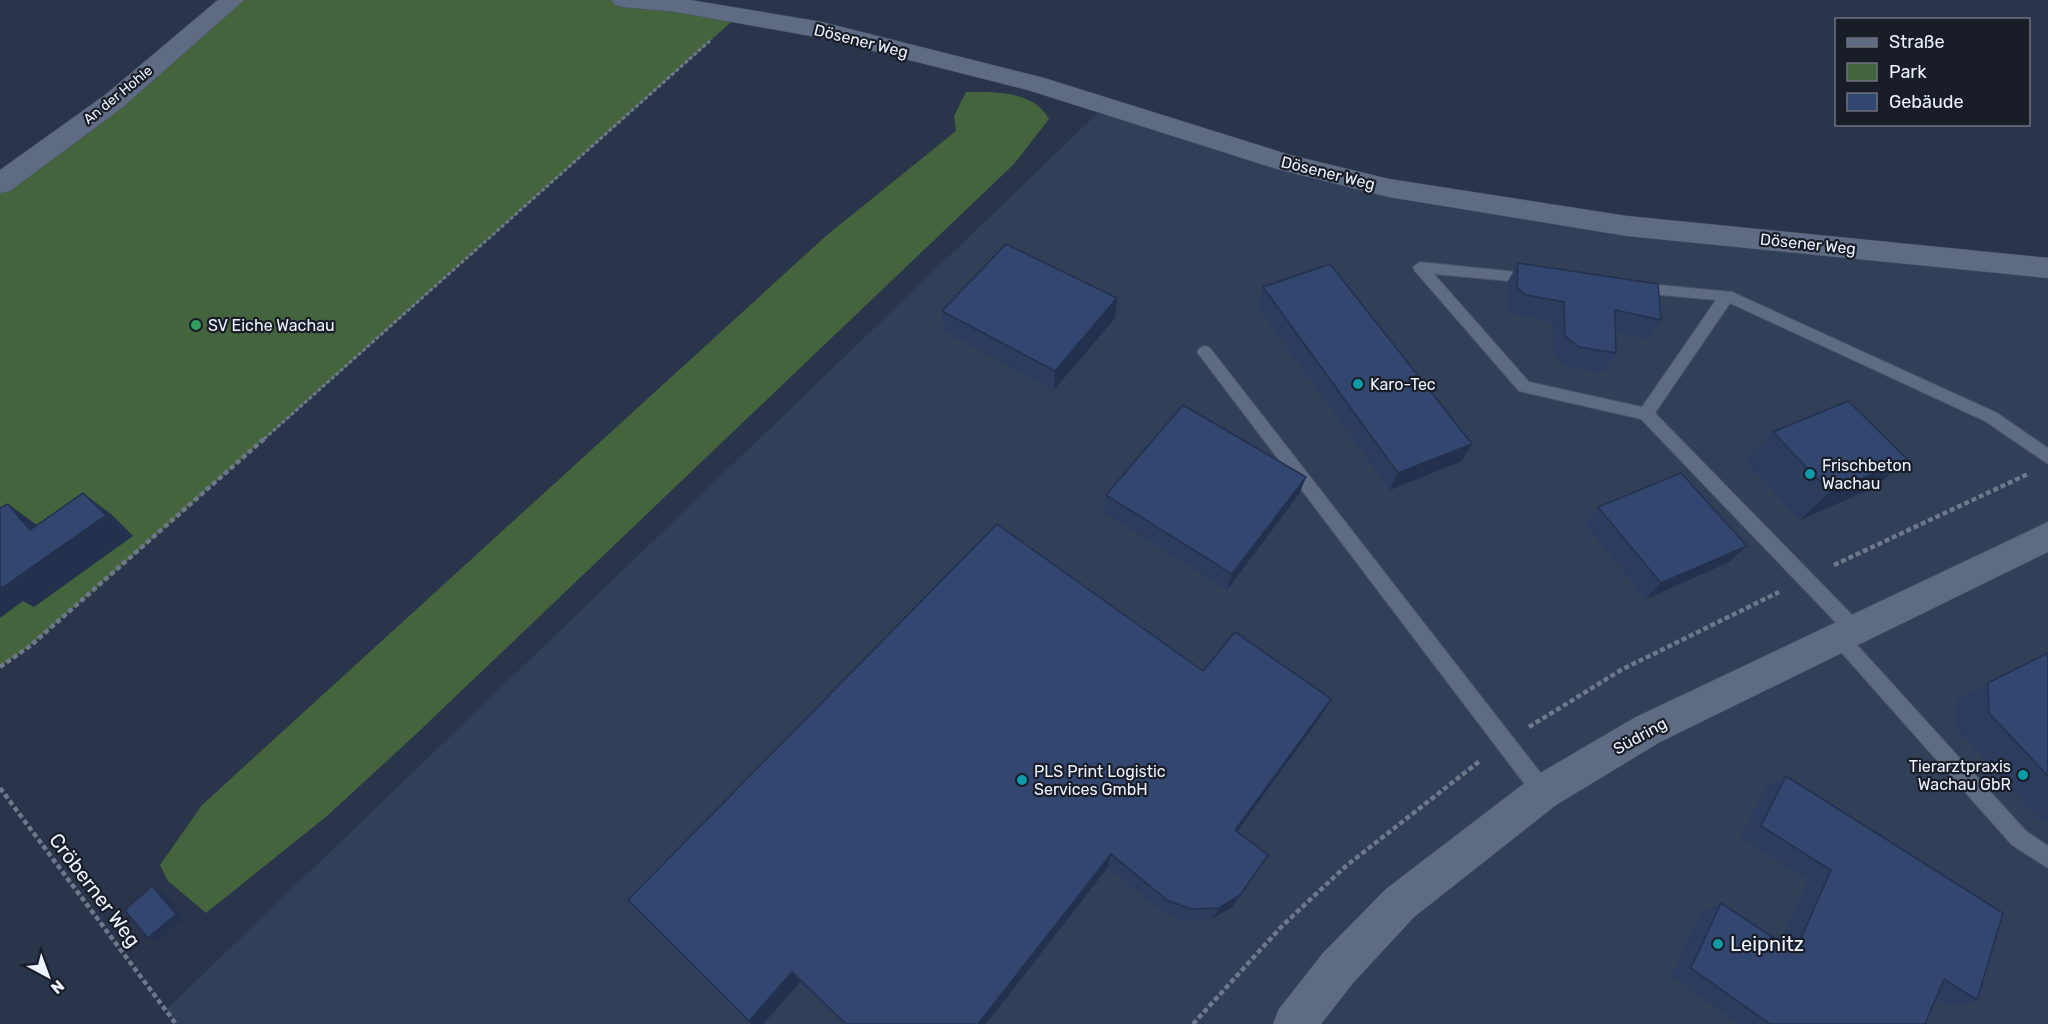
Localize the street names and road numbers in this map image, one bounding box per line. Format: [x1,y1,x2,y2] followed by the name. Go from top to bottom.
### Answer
[812,20,910,62] street label: Dösener Weg
[80,62,156,128] street label: An der Hohle
[1279,152,1377,194] street label: Dösener Weg
[1759,230,1857,258] street label: Dösener Weg
[1610,714,1670,758] street label: Südring
[44,828,146,952] street label: Cröberner Weg

